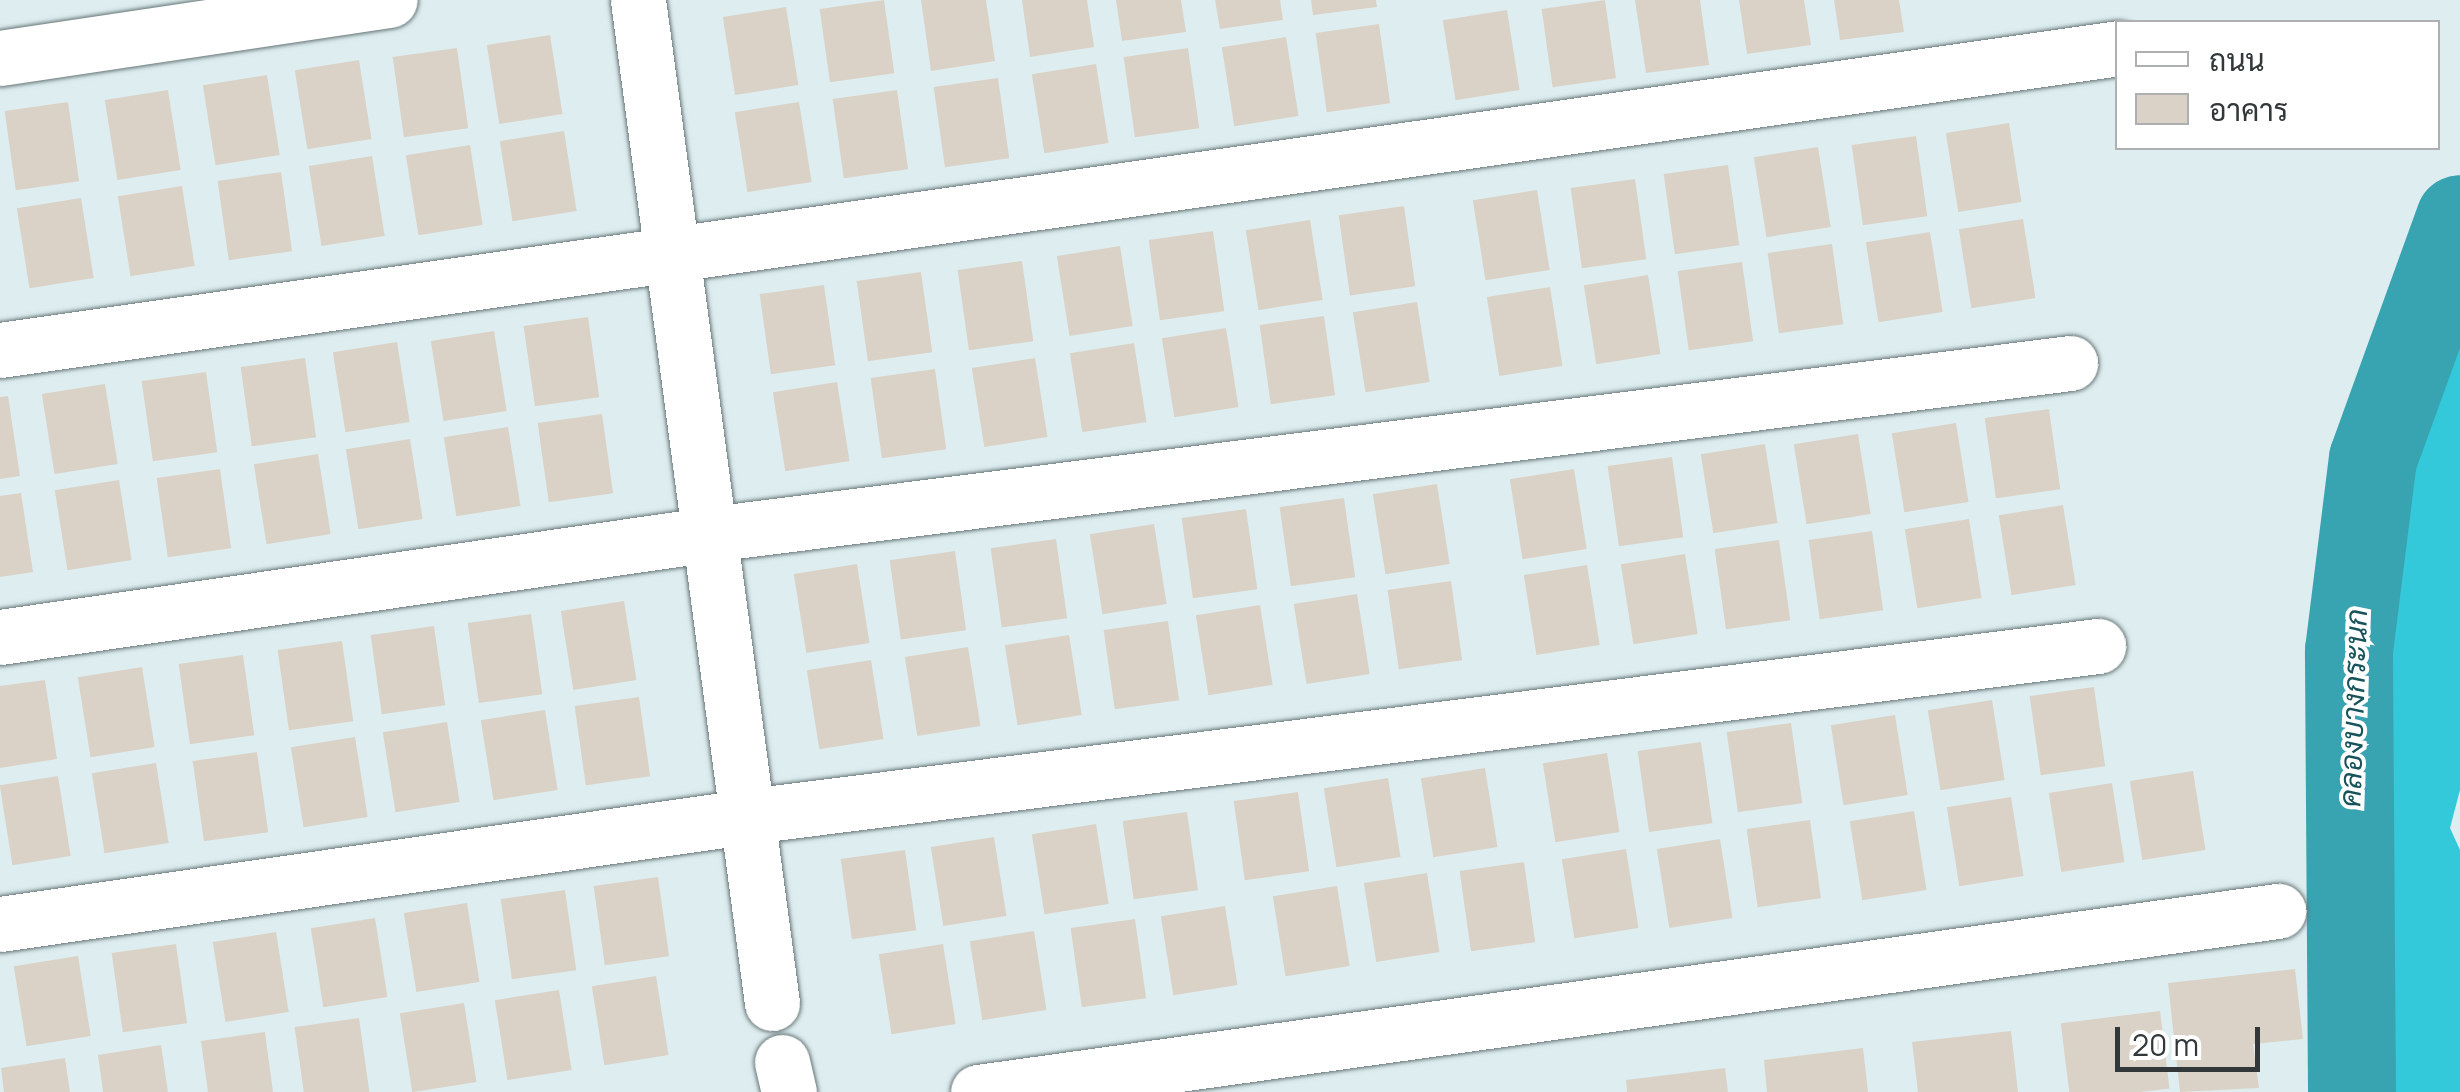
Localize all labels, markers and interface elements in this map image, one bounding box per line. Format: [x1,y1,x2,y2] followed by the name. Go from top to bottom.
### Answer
[2115,20,2440,150] legend
[2209,39,2265,80] text: ถนน
[2209,89,2288,130] text: อาคาร
[2332,608,2374,808] water label: คลองบางกระนก
[2120,1007,2265,1069] scale bar
[2132,1024,2199,1065] text: 20 m

